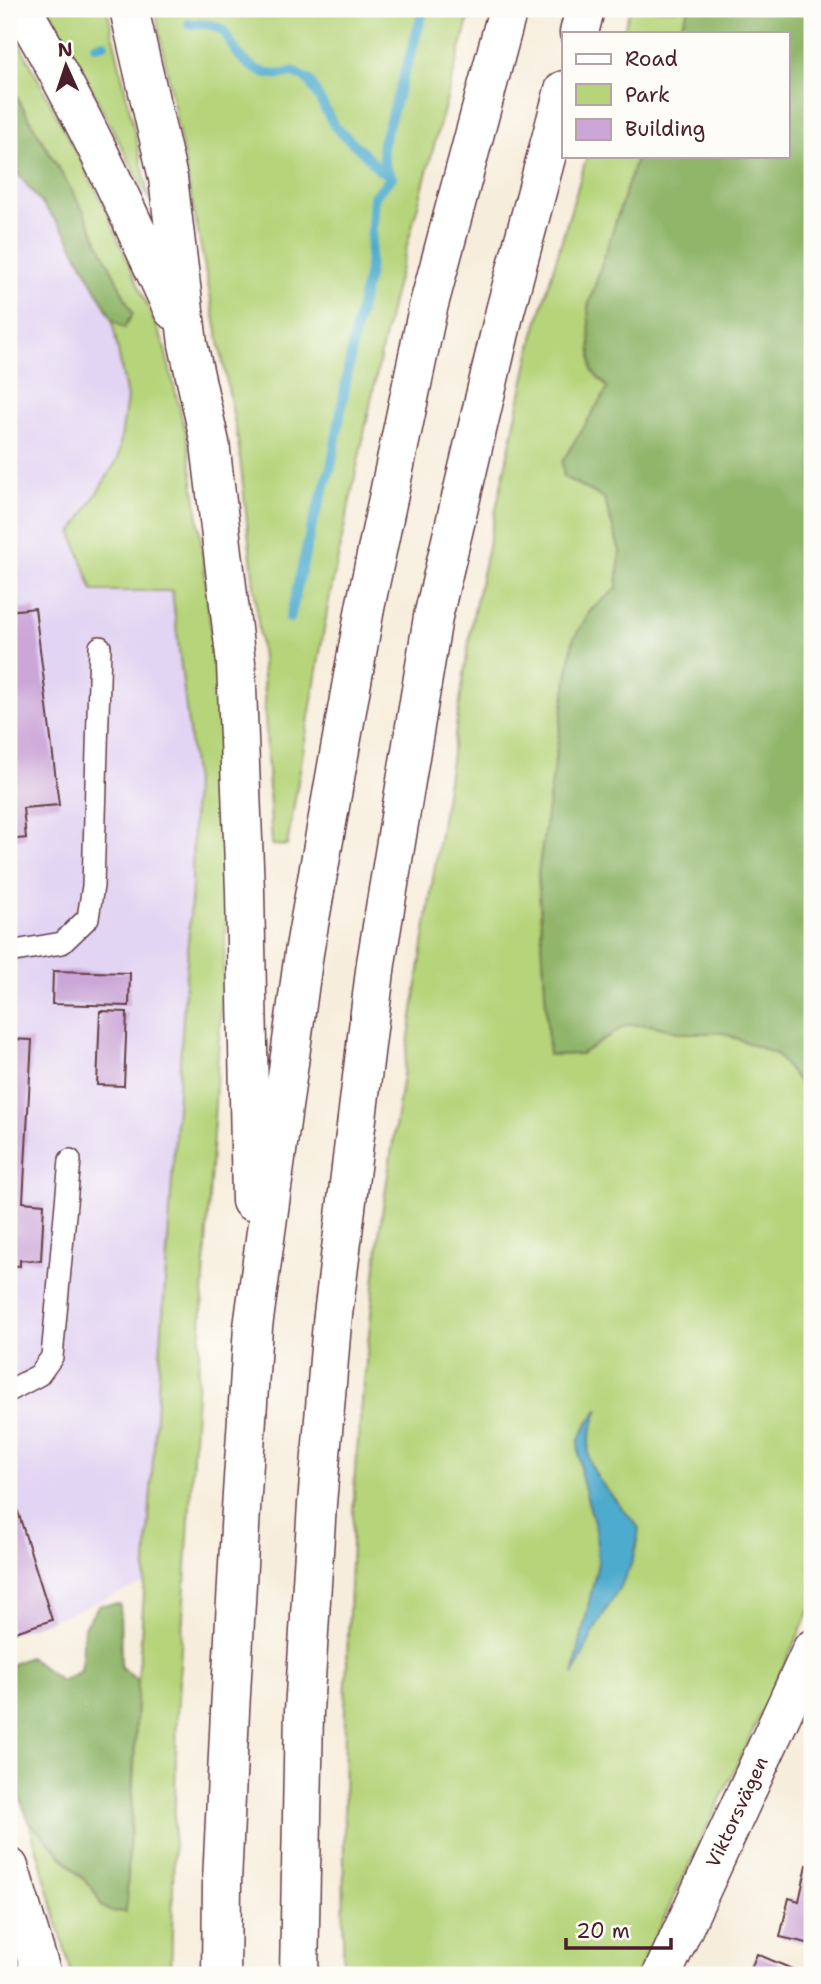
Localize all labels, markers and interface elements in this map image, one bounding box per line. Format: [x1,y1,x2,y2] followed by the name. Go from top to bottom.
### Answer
[32,32,102,102] north arrow
[562,32,790,158] legend
[57,37,73,62] text: N
[625,45,678,73] text: Road
[625,81,670,109] text: Park
[625,115,705,143] text: Building
[700,1753,774,1871] street label: Viktorsvägen
[566,1907,670,1951] scale bar
[576,1917,630,1945] text: 20 m

